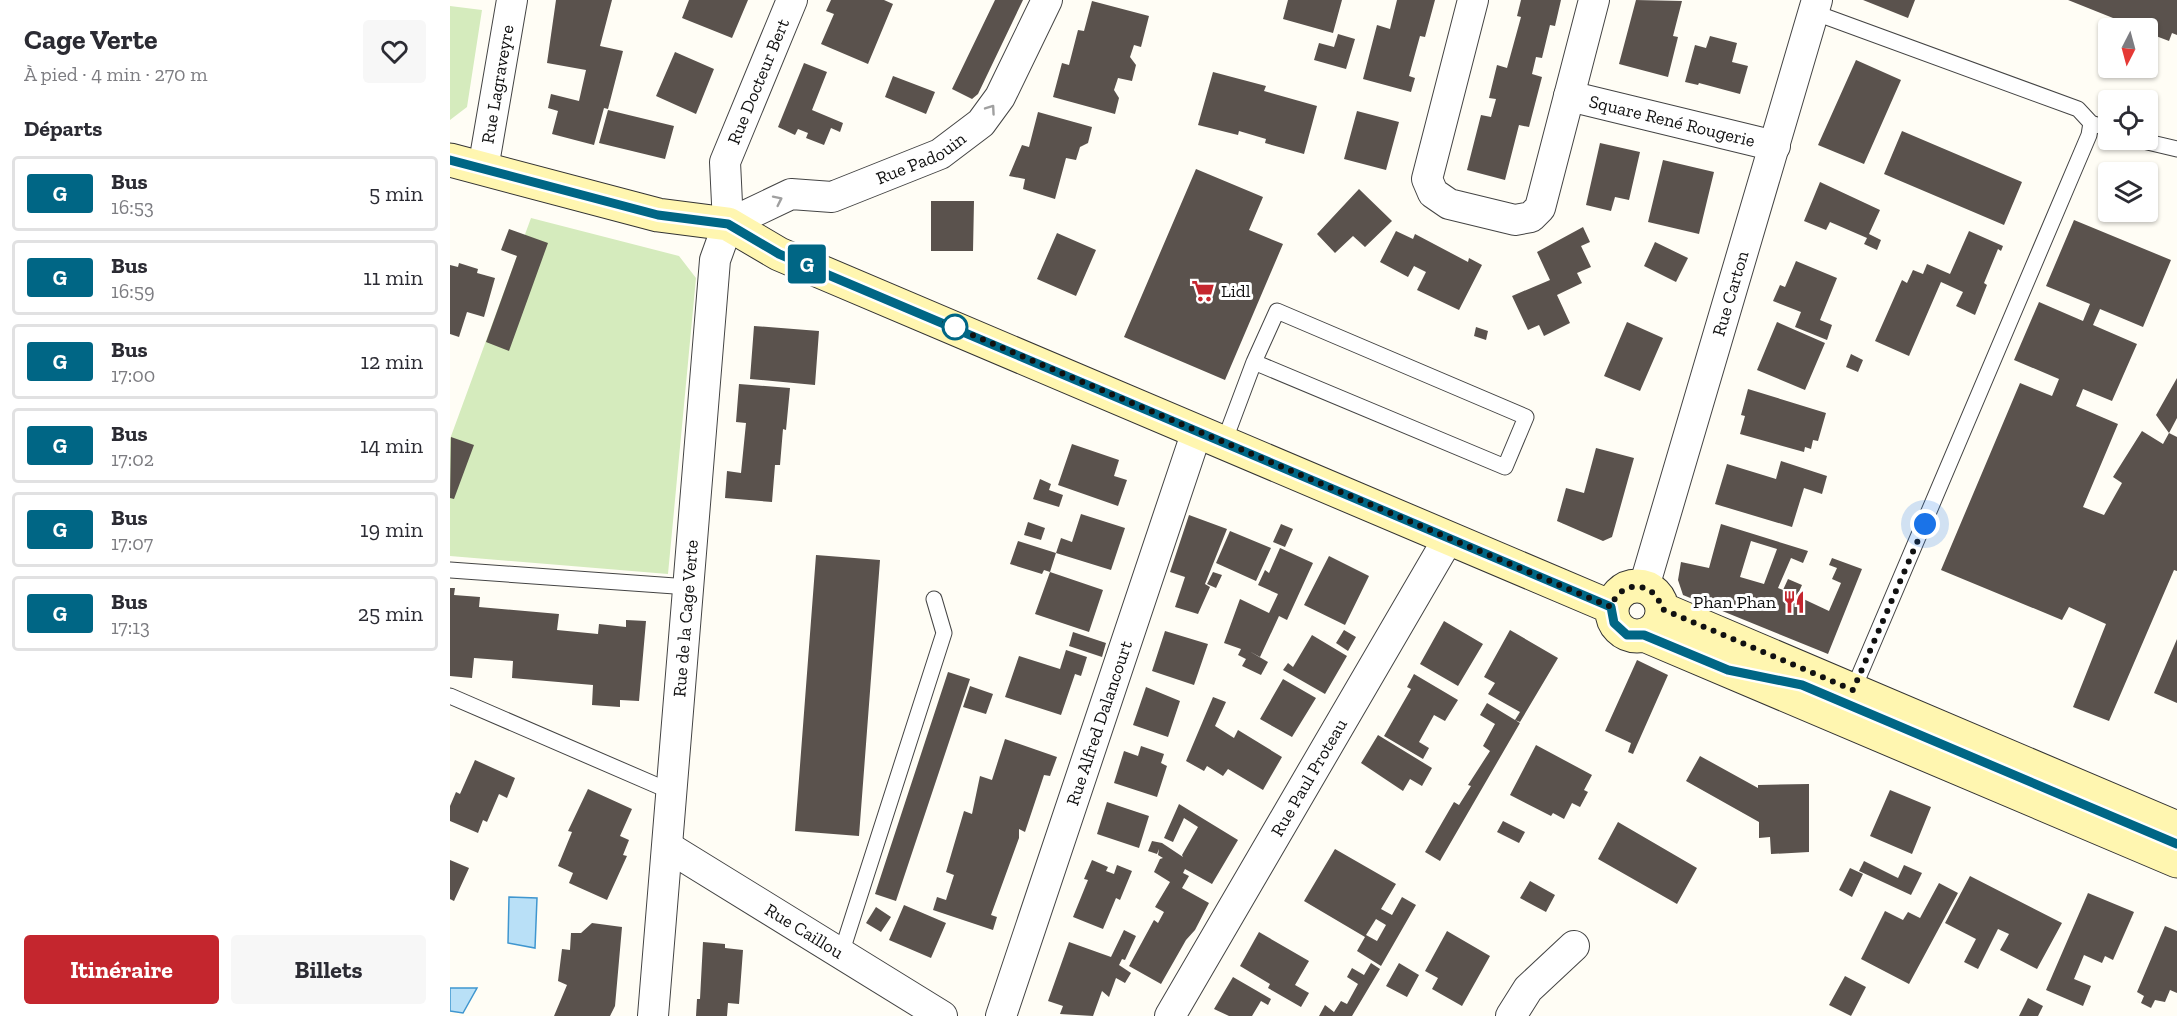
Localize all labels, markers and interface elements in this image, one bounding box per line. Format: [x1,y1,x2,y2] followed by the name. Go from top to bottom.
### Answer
[722,15,794,148] street label: Rue Docteur Bert
[2098,18,2158,78] north arrow
[2098,18,2158,222] map controls
[363,20,426,83] button: heart
[24,23,158,56] text: Cage Verte
[477,23,519,145] street label: Rue Lagraveyre
[24,62,207,86] text: À pied · 4 min · 270 m
[1587,90,1757,152] street label: Square René Rougerie
[2098,90,2158,150] button: locate
[984,105,995,116] one-way arrow
[24,115,102,142] text: Départs
[873,127,971,189] street label: Rue Padouin
[2098,162,2158,222] button: layers
[111,168,148,195] text: Bus
[369,180,423,207] text: 5 min
[53,181,67,206] text: G
[111,195,154,219] text: 16:53
[772,195,783,207] one-way arrow
[788,244,826,284] line badge: G
[1708,248,1754,339] street label: Rue Carton
[111,252,148,279] text: Bus
[800,252,814,277] text: G
[363,264,423,291] text: 11 min
[53,265,67,290] text: G
[1190,278,1216,304] supermarket icon: Lidl
[111,279,155,303] text: 16:59
[1221,280,1251,302] place label: Lidl
[942,314,968,340] unlabelled marker
[111,336,148,363] text: Bus
[360,348,423,375] text: 12 min
[53,349,67,374] text: G
[111,363,155,387] text: 17:00
[111,420,148,447] text: Bus
[360,432,423,459] text: 14 min
[53,433,67,458] text: G
[111,447,154,471] text: 17:02
[111,504,148,531] text: Bus
[1910,509,1940,539] your location
[360,516,423,543] text: 19 min
[53,517,67,542] text: G
[111,531,153,555] text: 17:07
[668,539,703,698] street label: Rue de la Cage Verte
[111,588,148,615] text: Bus
[1781,589,1807,615] restaurant icon: Phan Phan
[1693,591,1777,613] place label: Phan Phan
[358,600,423,627] text: 25 min
[53,601,67,626] text: G
[111,615,150,639] text: 17:13
[1061,637,1137,808] street label: Rue Alfred Dalancourt
[1266,715,1352,840] street label: Rue Paul Proteau
[761,899,847,963] street label: Rue Caillou
[24,935,219,1004] button: Itinéraire
[231,935,426,1004] button: Billets

